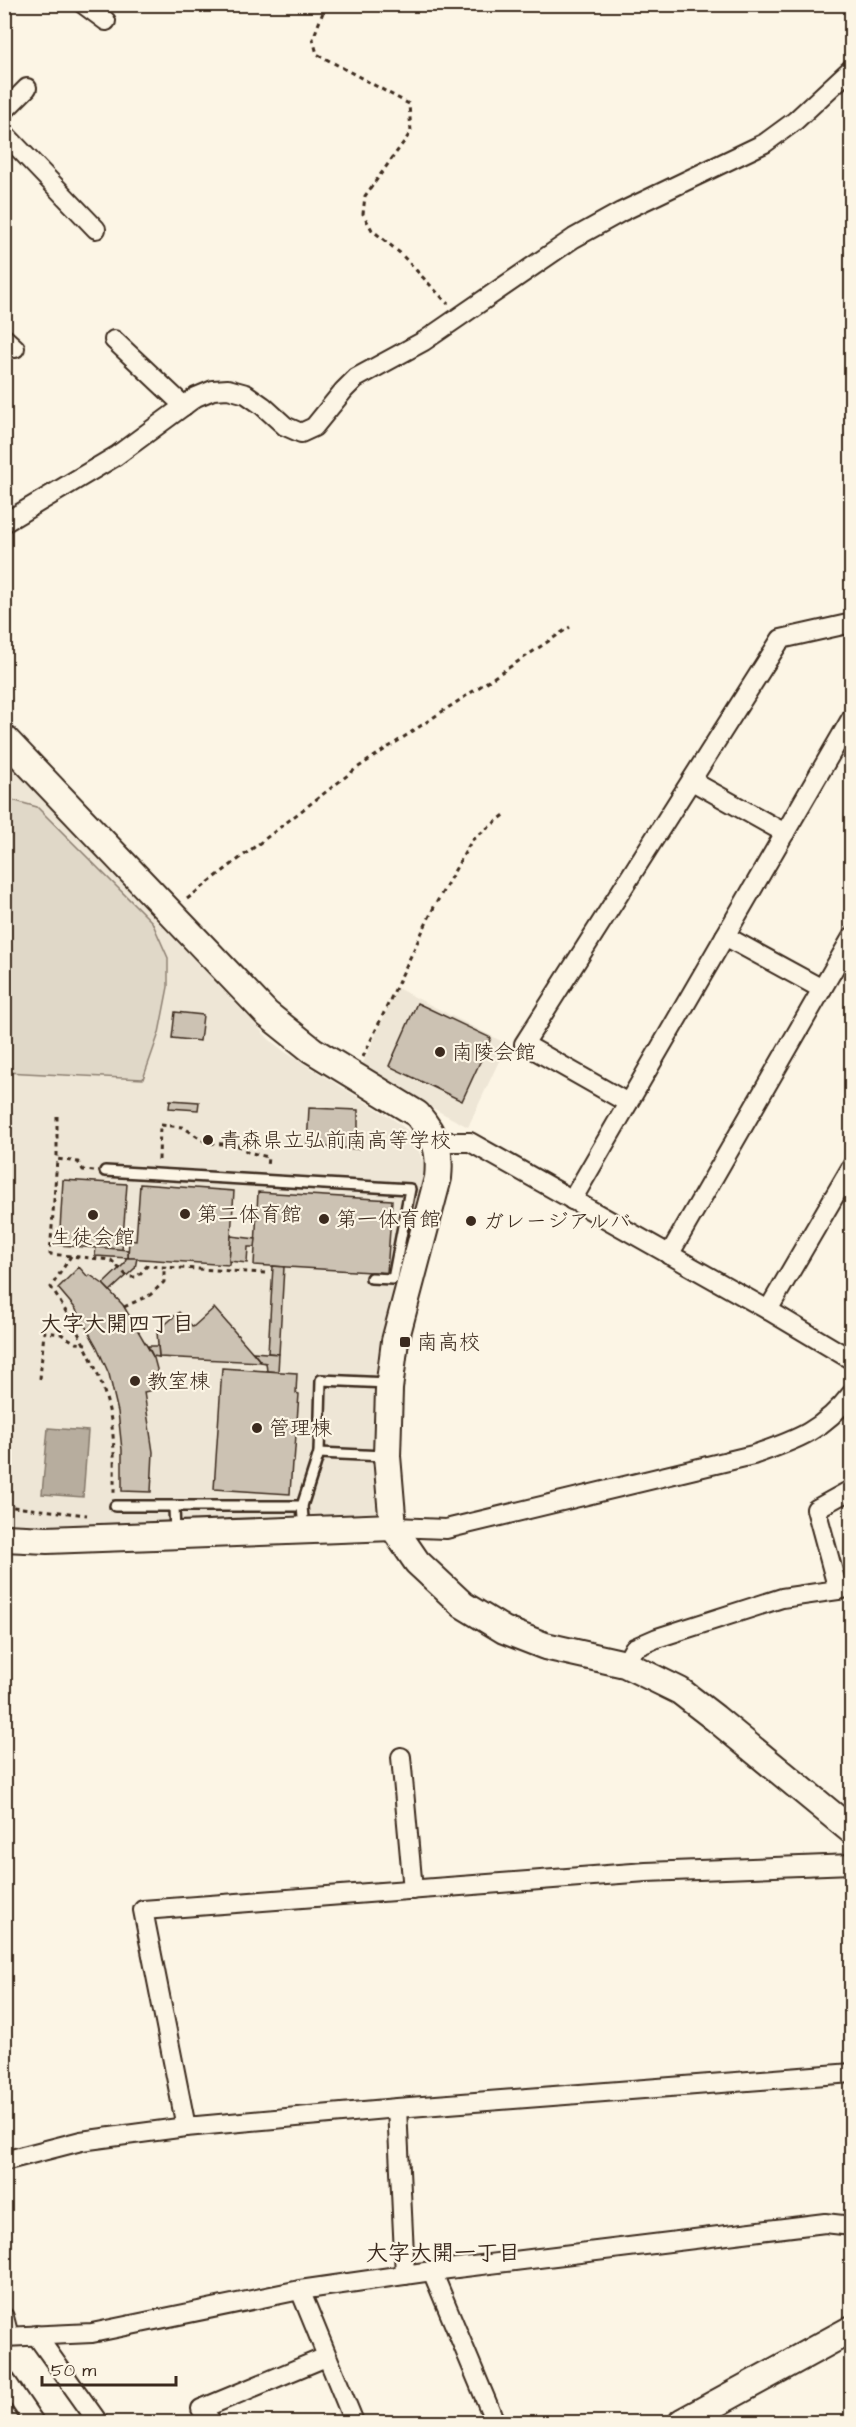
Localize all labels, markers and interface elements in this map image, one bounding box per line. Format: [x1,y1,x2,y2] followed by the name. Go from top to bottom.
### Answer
[452,1038,536,1067] place label: 南陵会館
[433,1045,447,1059] marker: 南陵会館
[220,1126,451,1155] place label: 青森県立弘前南高等学校
[201,1133,215,1147] marker: 青森県立弘前南高等学校
[197,1200,302,1229] place label: 第二体育館
[336,1205,441,1234] place label: 第一体育館
[178,1207,192,1221] marker: 第二体育館
[483,1207,630,1236] place label: ガレージアルバ
[86,1208,100,1222] marker: 生徒会館
[317,1212,331,1226] marker: 第一体育館
[464,1214,478,1228] marker: ガレージアルバ
[51,1223,135,1252] place label: 生徒会館
[40,1309,194,1340] district label: 大字大開四丁目
[417,1328,480,1357] place label: 南高校
[398,1335,412,1349] marker: 南高校
[147,1367,210,1396] place label: 教室棟
[128,1374,142,1388] marker: 教室棟
[269,1414,332,1443] place label: 管理棟
[250,1421,264,1435] marker: 管理棟
[366,2238,520,2269] district label: 大字大開一丁目
[42,2349,176,2387] scale bar
[51,2358,96,2383] text: 50 m

